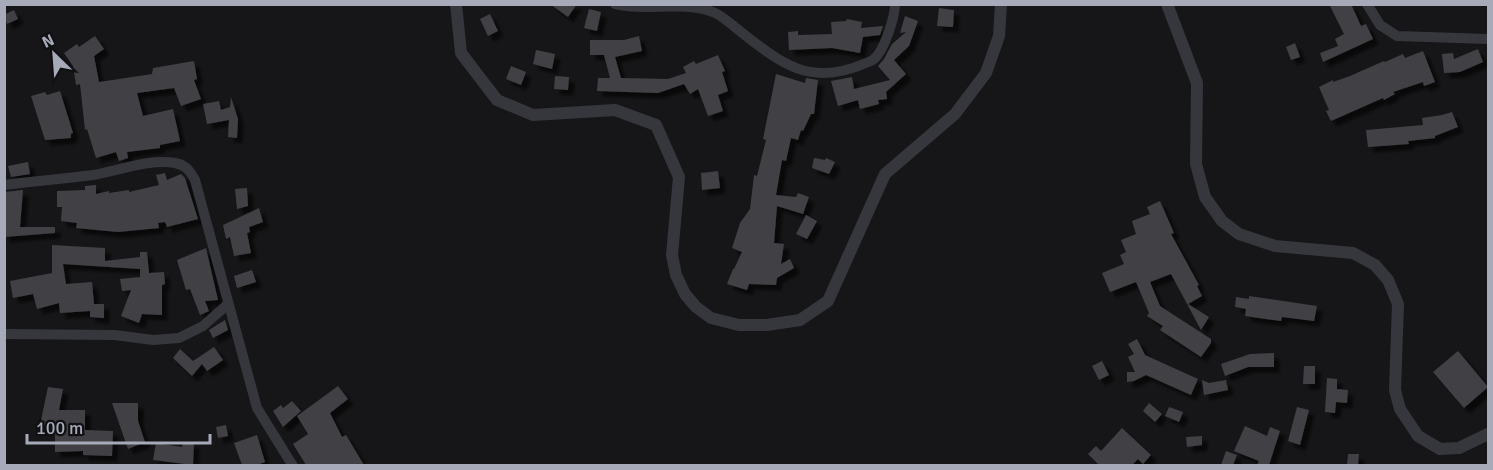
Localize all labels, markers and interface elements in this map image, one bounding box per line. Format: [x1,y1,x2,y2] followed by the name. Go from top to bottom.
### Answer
[24,24,84,84] north arrow
[39,30,57,53] text: N
[27,407,210,445] scale bar
[36,417,83,439] text: 100 m

